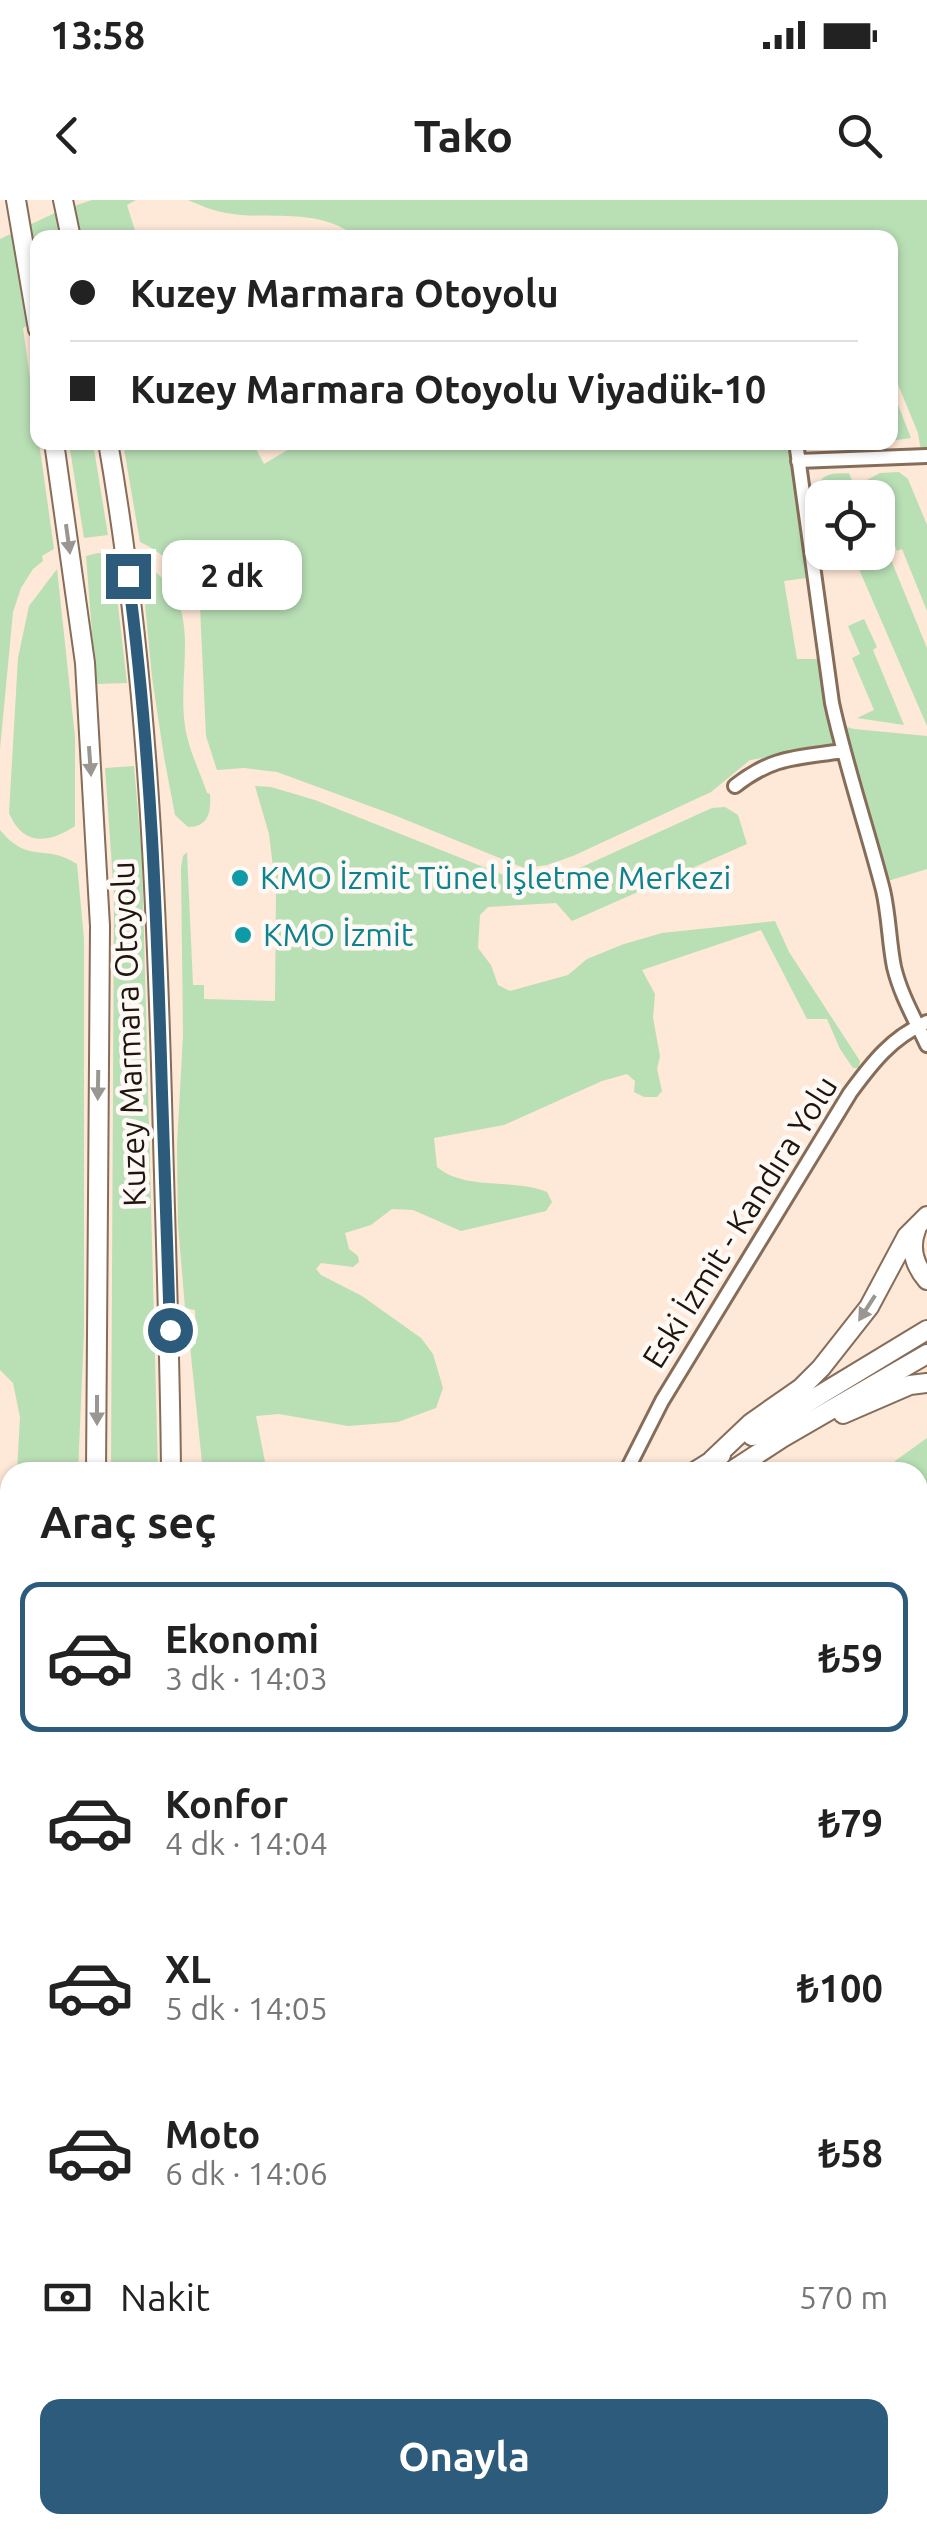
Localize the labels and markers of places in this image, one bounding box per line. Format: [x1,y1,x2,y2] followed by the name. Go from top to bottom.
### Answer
[260,859,731,895] place label: KMO İzmit Tünel İşletme Merkezi
[229,867,251,889] marker: KMO İzmit Tünel İşletme Merkezi
[263,916,414,952] place label: KMO İzmit
[232,924,254,946] marker: KMO İzmit

